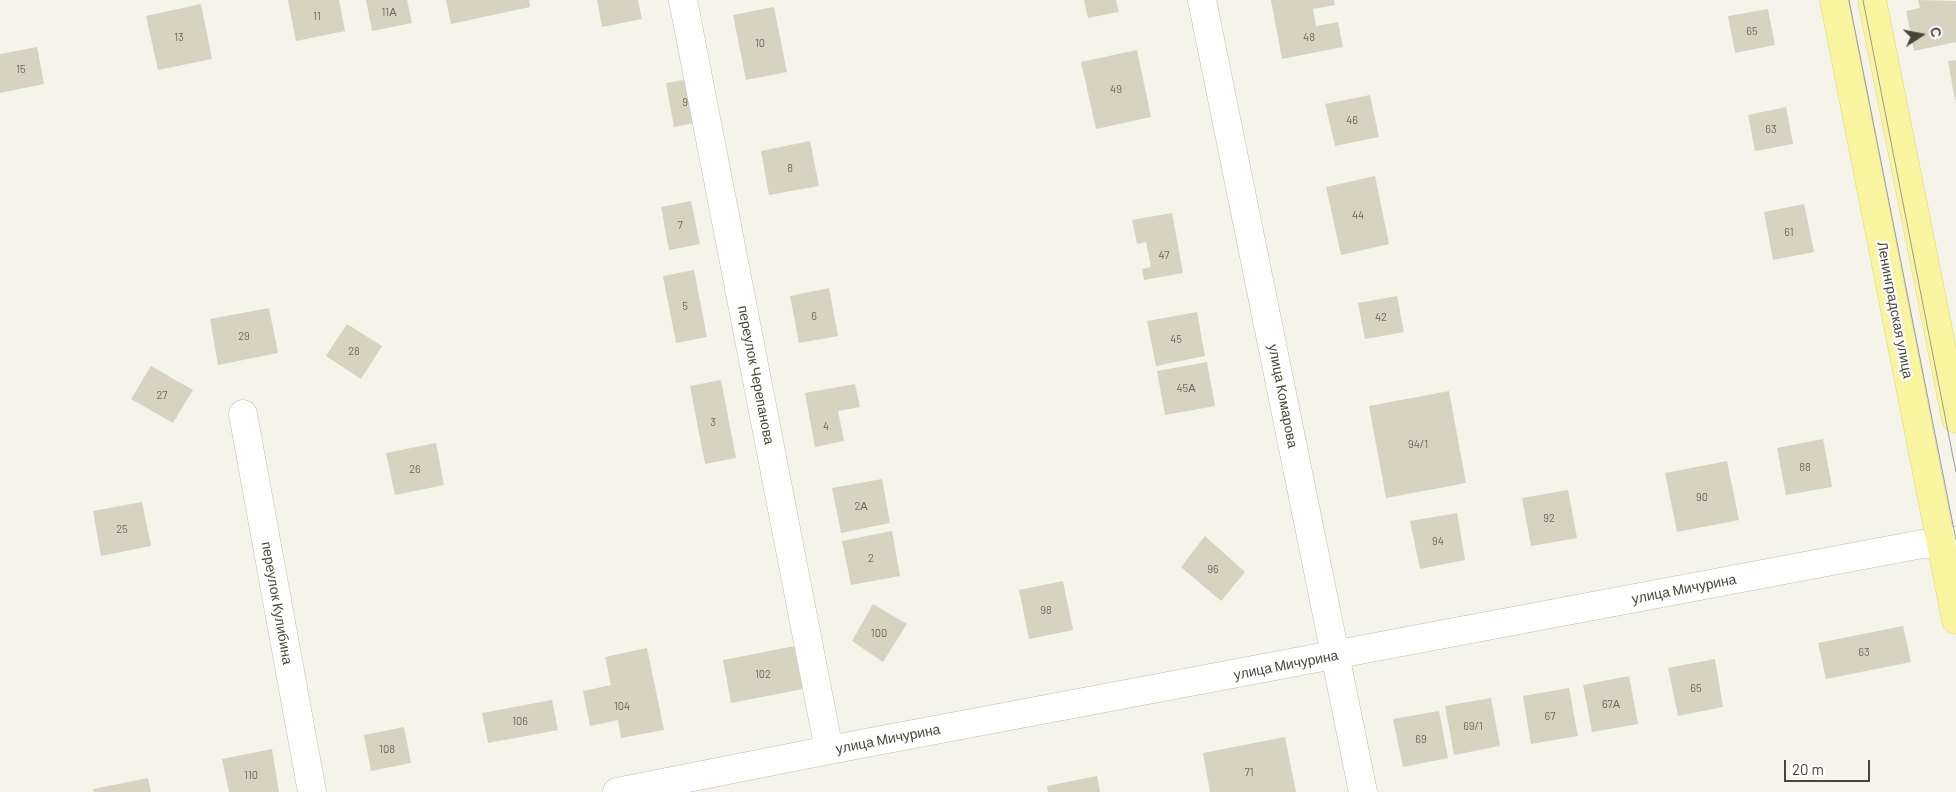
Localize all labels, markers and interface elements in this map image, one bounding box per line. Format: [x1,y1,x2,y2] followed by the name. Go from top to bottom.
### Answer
[381,5,397,19] house number: 11А
[313,9,321,23] house number: 11
[1896,10,1946,60] north arrow
[1746,24,1758,38] house number: 65
[1927,25,1946,39] text: С
[174,30,184,44] house number: 13
[1303,30,1315,44] house number: 48
[755,36,765,50] house number: 10
[16,62,26,76] house number: 15
[1110,82,1122,96] house number: 49
[682,95,688,109] house number: 9
[1346,113,1358,127] house number: 46
[1765,122,1777,136] house number: 63
[787,161,793,175] house number: 8
[1352,208,1364,222] house number: 44
[677,218,683,232] house number: 7
[1784,225,1794,239] house number: 61
[1873,240,1917,380] street label: Ленинградская улица
[1159,248,1169,262] house number: 47
[682,299,688,313] house number: 5
[734,304,778,446] street label: переулок Черепанова
[811,309,817,323] house number: 6
[1375,310,1387,324] house number: 42
[238,329,250,343] house number: 29
[1170,332,1182,346] house number: 45
[1265,343,1301,449] street label: улица Комарова
[348,344,360,358] house number: 28
[1176,381,1196,395] house number: 45А
[156,388,168,402] house number: 27
[710,415,716,429] house number: 3
[823,419,829,433] house number: 4
[1408,437,1428,451] house number: 94/1
[1799,460,1811,474] house number: 88
[409,462,421,476] house number: 26
[1696,490,1708,504] house number: 90
[854,499,868,513] house number: 2А
[1543,511,1555,525] house number: 92
[116,522,128,536] house number: 25
[1432,534,1444,548] house number: 94
[258,540,296,666] street label: переулок Кулибина
[868,551,874,565] house number: 2
[1207,562,1219,576] house number: 96
[1630,571,1738,607] street label: улица Мичурина
[1040,603,1052,617] house number: 98
[871,626,887,640] house number: 100
[1858,645,1870,659] house number: 63
[1232,647,1340,683] street label: улица Мичурина
[755,667,771,681] house number: 102
[1690,681,1702,695] house number: 65
[1602,697,1620,711] house number: 67А
[614,699,630,713] house number: 104
[1545,709,1555,723] house number: 67
[512,714,528,728] house number: 106
[1463,719,1483,733] house number: 69/1
[834,721,942,757] street label: улица Мичурина
[1415,732,1427,746] house number: 69
[379,742,395,756] house number: 108
[1786,750,1872,782] scale bar
[1792,760,1824,778] text: 20 m
[1244,765,1254,779] house number: 71
[244,768,258,782] house number: 110

